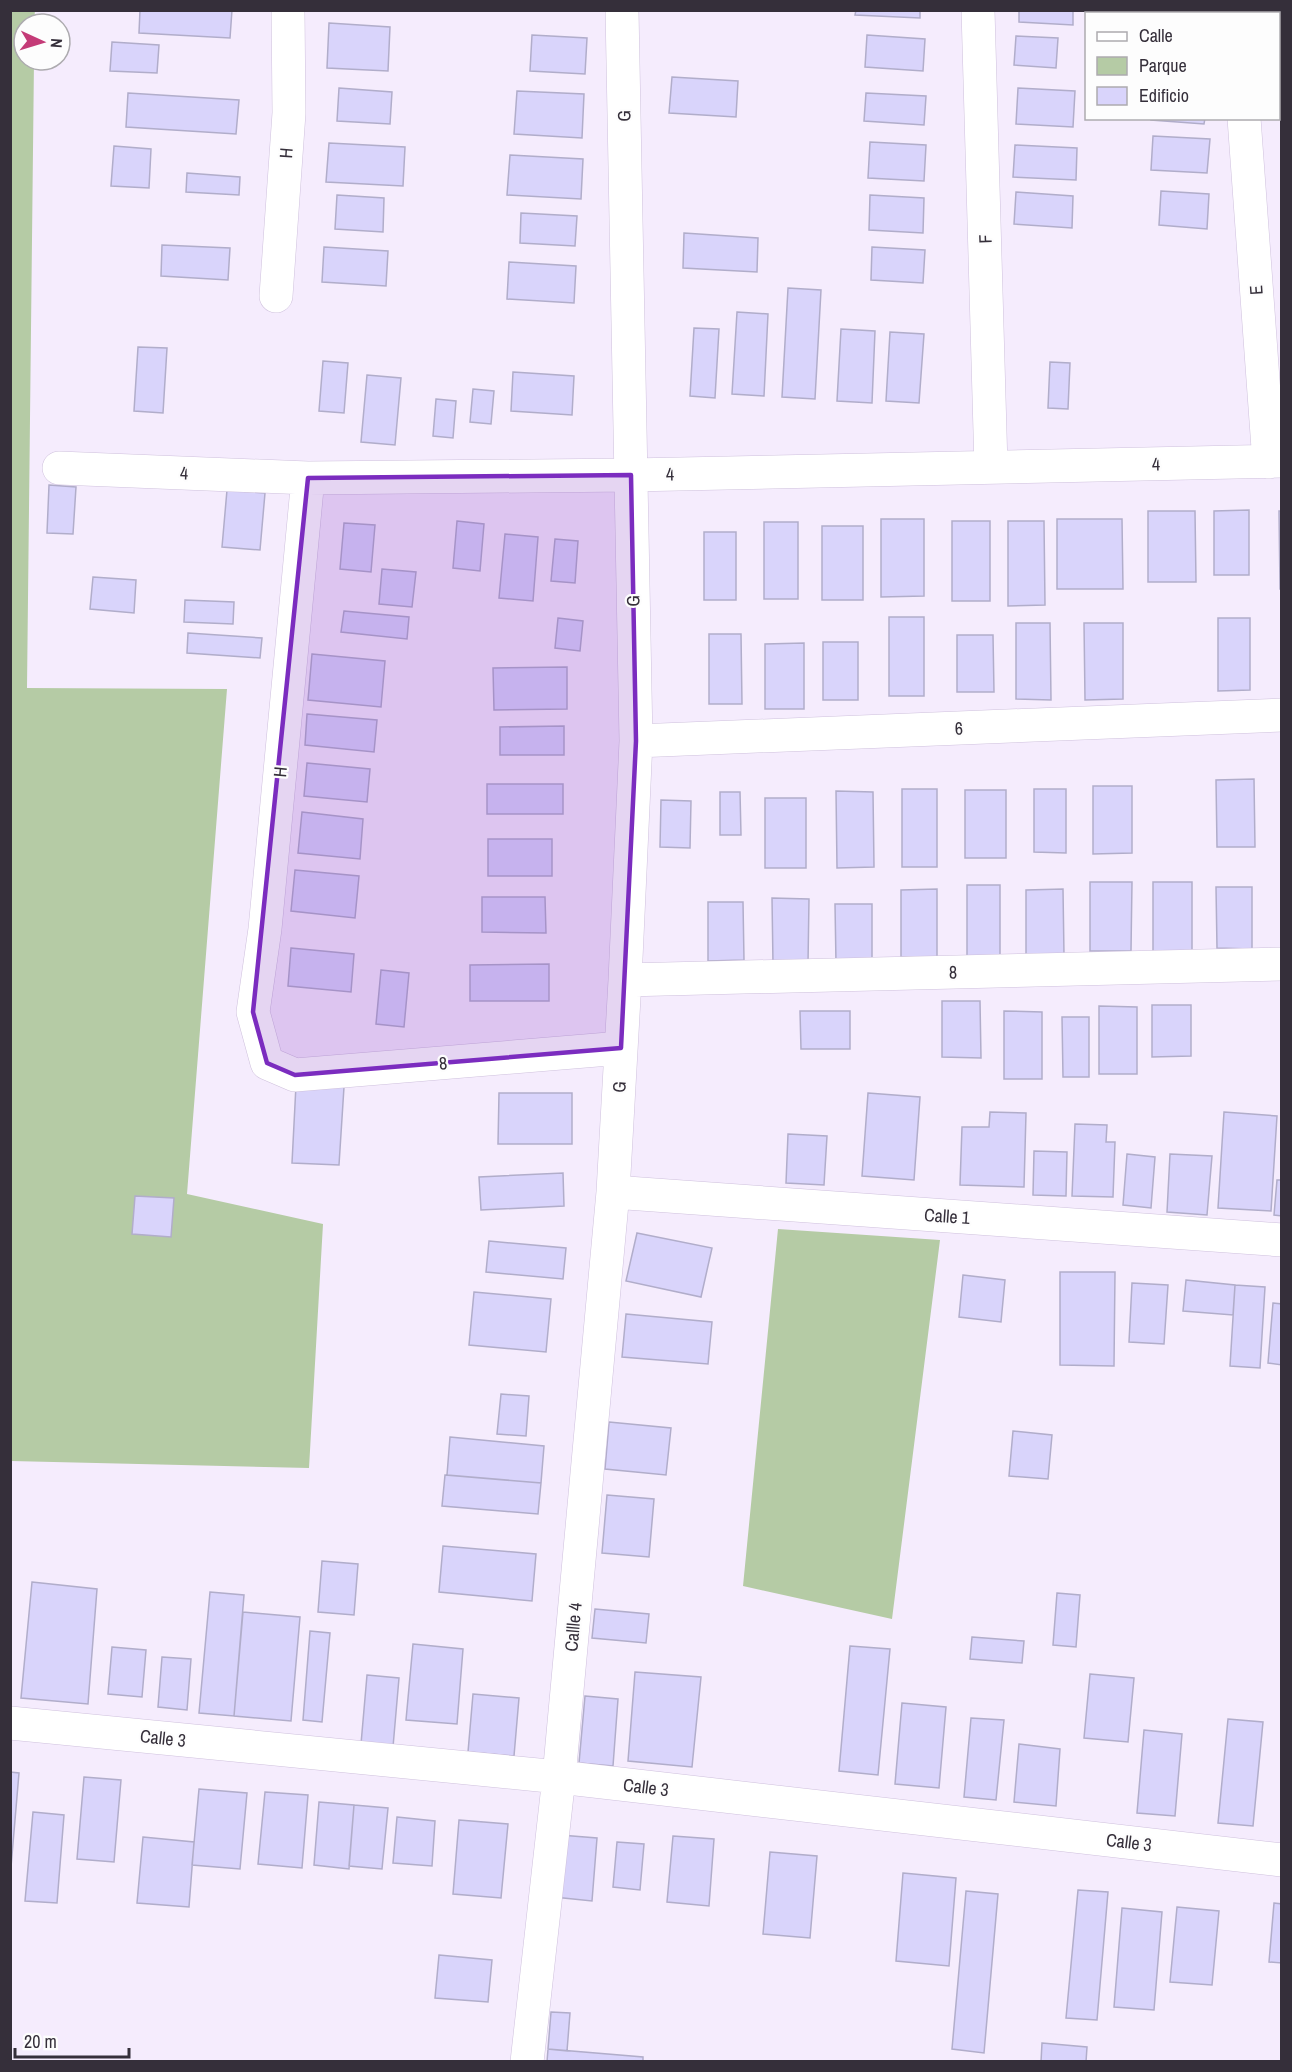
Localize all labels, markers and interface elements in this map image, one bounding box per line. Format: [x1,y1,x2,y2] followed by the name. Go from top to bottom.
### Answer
[12,12,72,72] north arrow
[1085,12,1280,120] legend
[1139,23,1173,48] text: Calle
[46,38,68,49] text: N
[1139,53,1187,78] text: Parque
[1139,83,1189,108] text: Edificio
[611,110,637,122] street label: G
[273,147,299,159] street label: H
[972,234,998,244] street label: F
[1243,284,1269,296] street label: E
[1152,451,1160,477] street label: 4
[179,460,189,486] street label: 4
[666,461,674,487] street label: 4
[620,595,646,607] street label: G
[954,715,964,741] street label: 6
[267,766,293,778] street label: H
[949,959,957,985] street label: 8
[438,1050,448,1076] street label: 8
[606,1081,632,1093] street label: G
[923,1202,972,1230] street label: Calle 1
[558,1601,588,1653] street label: Callle 4
[139,1723,187,1753] street label: Calle 3
[622,1772,670,1802] street label: Calle 3
[1105,1827,1153,1857] street label: Calle 3
[15,2021,129,2059] scale bar
[24,2029,57,2054] text: 20 m

